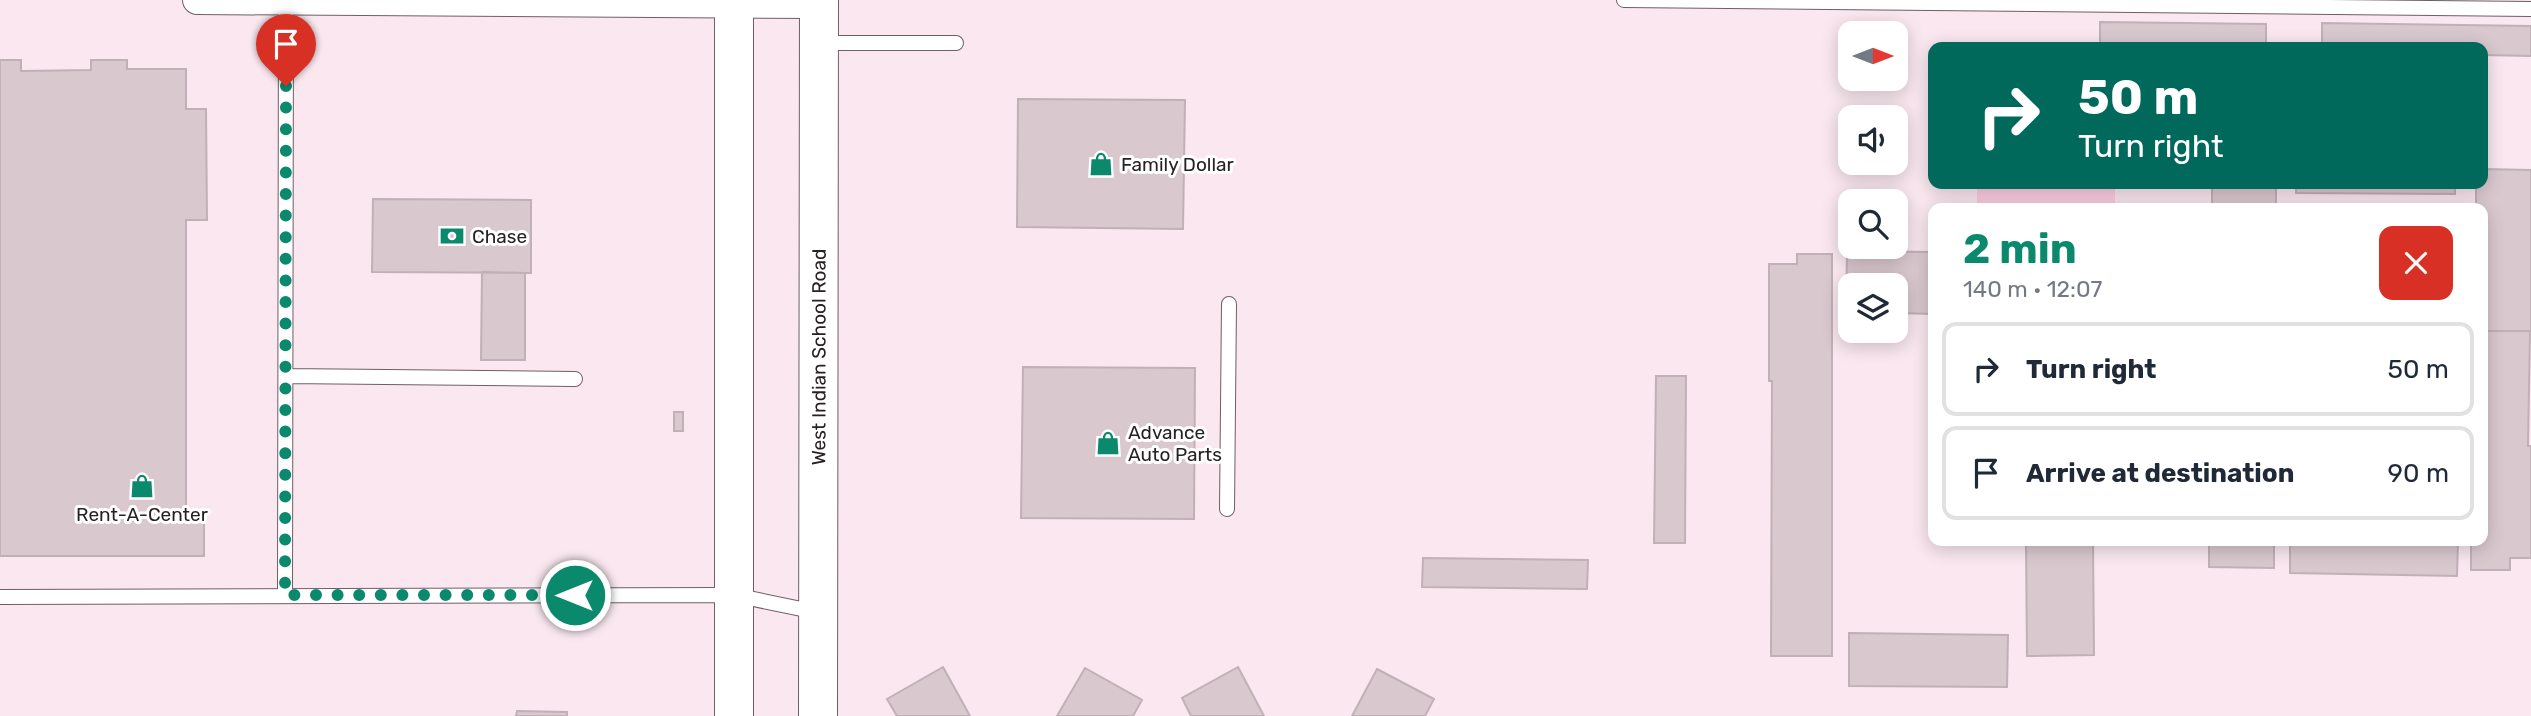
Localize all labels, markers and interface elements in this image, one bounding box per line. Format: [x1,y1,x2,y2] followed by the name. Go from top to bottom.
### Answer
[256,14,316,86] pin
[1838,21,1908,91] north arrow
[1838,21,1908,343] map controls
[267,25,305,63] icon: arrive
[2078,68,2198,126] text: 50 m
[1963,70,2054,161] icon: right
[1838,105,1908,175] button: sound
[2078,127,2223,165] text: Turn right
[1087,150,1115,178] shop icon: Family Dollar
[1121,153,1235,176] place label: Family Dollar
[1838,189,1908,259] button: search
[438,222,466,250] bank icon: Chase
[1963,224,2077,274] text: 2 min
[472,225,527,248] place label: Chase
[2379,226,2453,300] button: close
[807,249,831,465] street label: West Indian School Road
[1838,273,1908,343] button: layers
[1963,275,2102,303] text: 140 m · 12:07
[1967,350,2005,388] icon: right
[2026,354,2156,385] text: Turn right
[2388,354,2449,385] text: 50 m
[1128,421,1222,466] place label: Advance Auto Parts
[1094,429,1122,457] shop icon: Advance Auto Parts
[1967,454,2005,492] icon: arrive
[2026,458,2294,489] text: Arrive at destination
[2388,458,2449,489] text: 90 m
[128,472,156,500] shop icon: Rent-A-Center
[76,503,209,526] place label: Rent-A-Center
[538,558,612,632] position arrow

